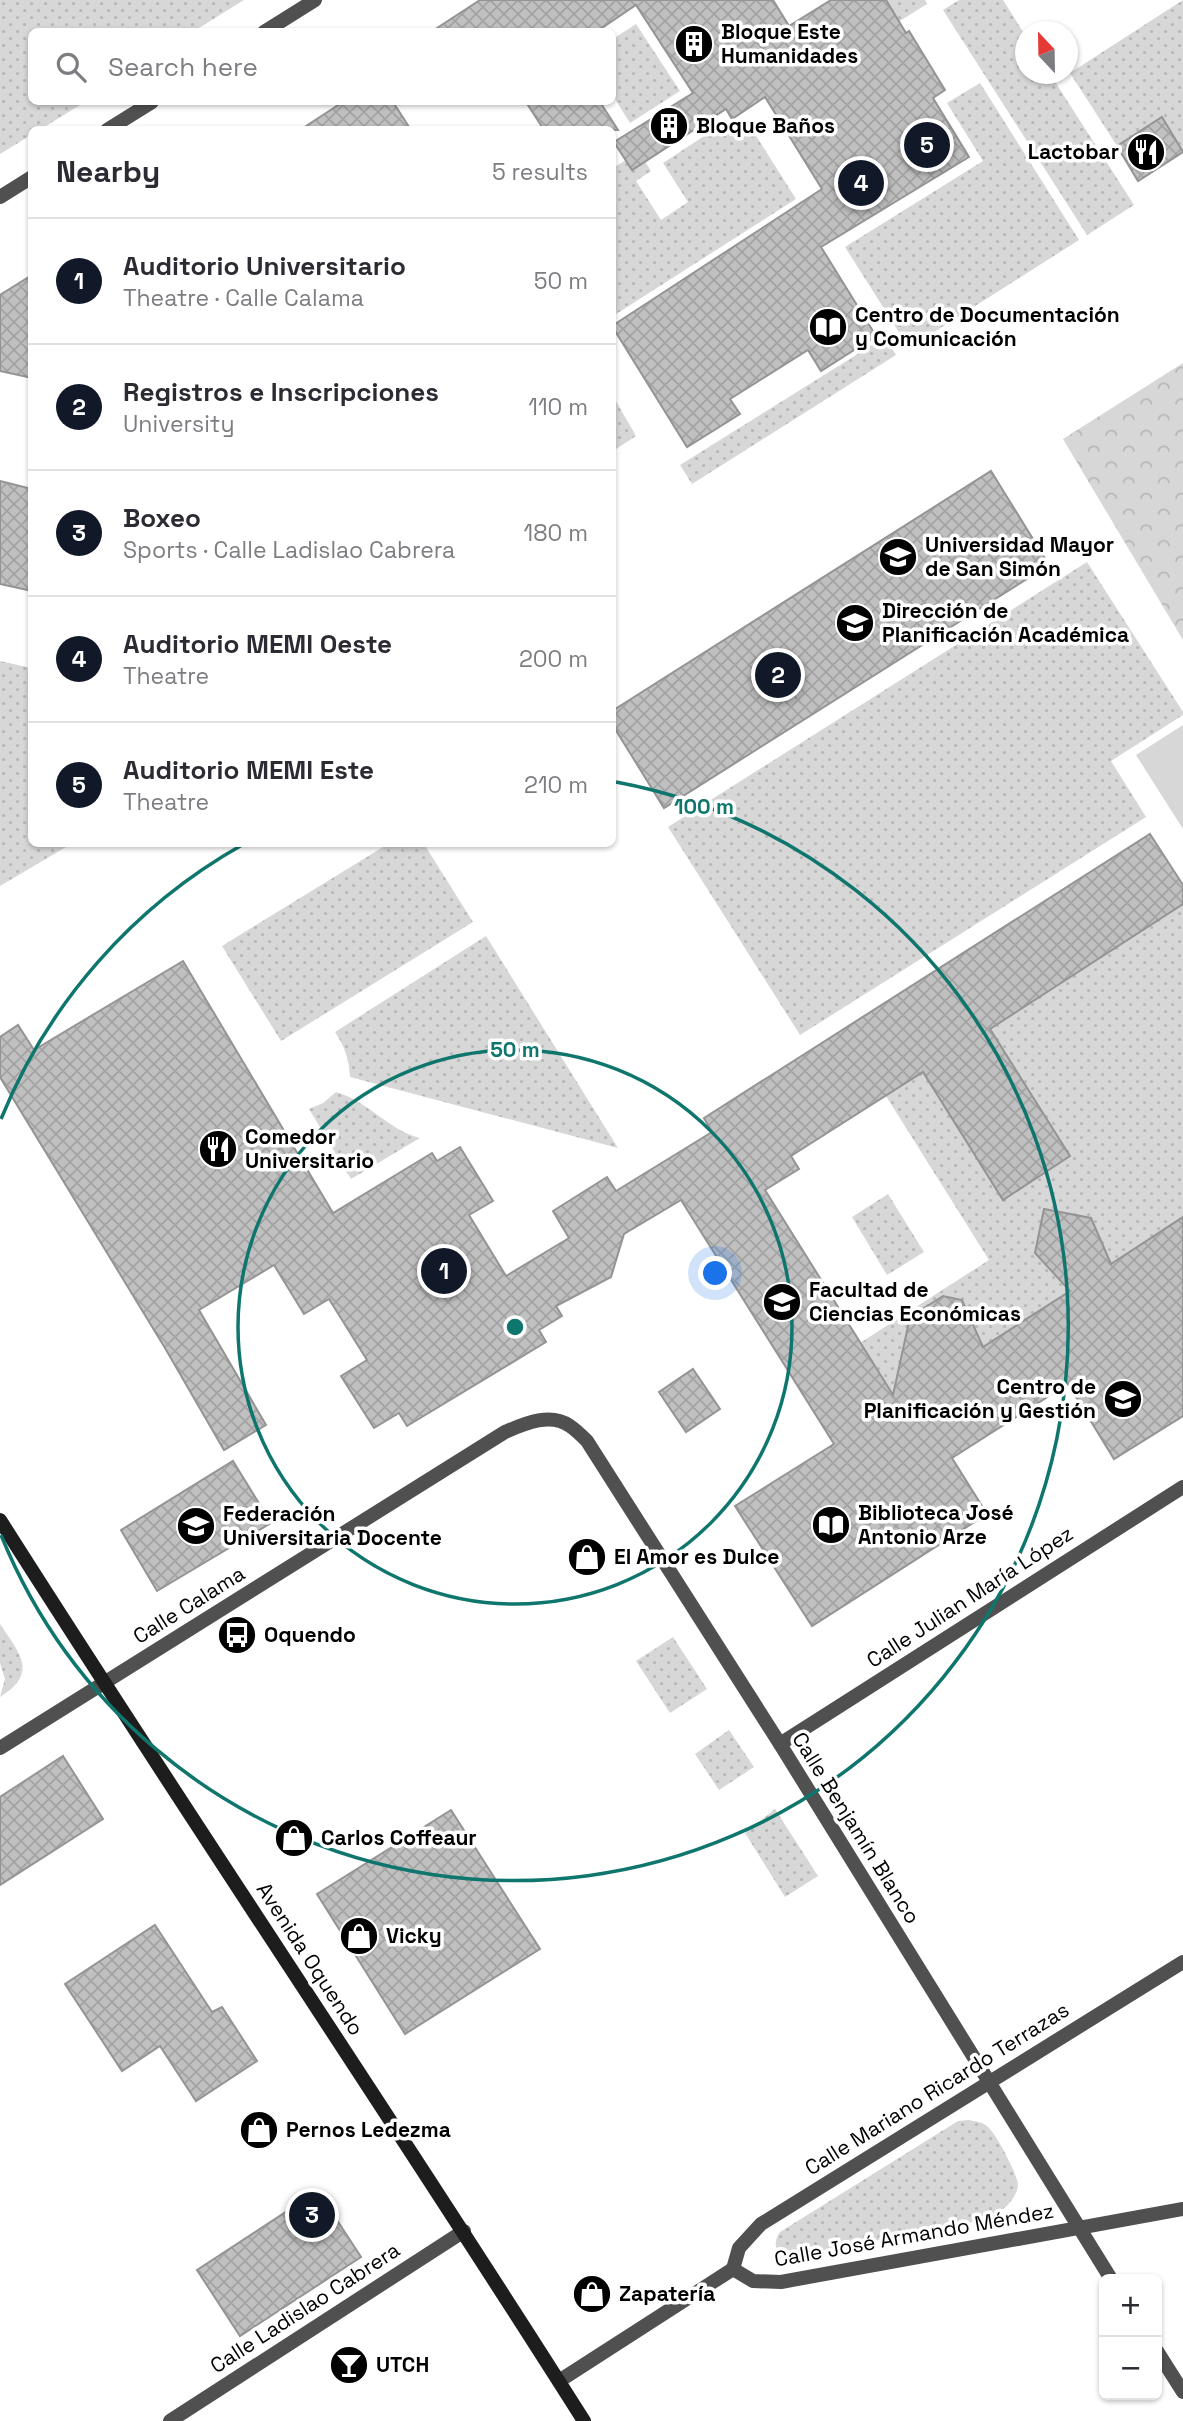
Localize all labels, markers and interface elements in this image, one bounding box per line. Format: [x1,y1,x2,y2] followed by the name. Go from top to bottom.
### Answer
[721,18,858,69] place label: Bloque Este Humanidades
[1015,21,1078,84] north arrow
[673,23,715,65] building icon: Bloque Este Humanidades
[28,28,616,105] search box
[52,48,90,86] icon: search
[108,50,258,84] text: Search here
[648,105,690,147] building icon: Bloque Baños
[696,112,835,139] place label: Bloque Baños
[904,119,950,171] pin: 5
[1125,131,1167,173] restaurant icon: Lactobar
[1028,138,1119,165] place label: Lactobar
[56,152,160,191] text: Nearby
[492,157,588,187] text: 5 results
[838,157,884,209] pin: 4
[123,249,406,283] text: Auditorio Universitario
[74,266,84,296] text: 1
[534,266,588,296] text: 50 m
[123,283,364,313] text: Theatre · Calle Calama
[855,301,1120,352] place label: Centro de Documentación y Comunicación
[807,306,849,348] library icon: Centro de Documentación y Comunicación
[123,375,439,409] text: Registros e Inscripciones
[72,392,86,422] text: 2
[528,392,588,422] text: 110 m
[123,409,234,439] text: University
[123,501,201,535] text: Boxeo
[72,518,86,548] text: 3
[524,518,588,548] text: 180 m
[925,531,1114,582] place label: Universidad Mayor de San Simón
[123,535,455,565] text: Sports · Calle Ladislao Cabrera
[877,536,919,578] school or university icon: Universidad Mayor de San Simón
[882,597,1129,648] place label: Dirección de Planificación Académica
[834,602,876,644] school or university icon: Dirección de Planificación Académica
[123,627,392,661] text: Auditorio MEMI Oeste
[72,644,86,674] text: 4
[519,644,588,674] text: 200 m
[755,649,801,701] pin: 2
[123,661,209,691] text: Theatre
[123,753,374,787] text: Auditorio MEMI Este
[72,770,86,800] text: 5
[524,770,588,800] text: 210 m
[123,787,209,817] text: Theatre
[674,793,734,820] text: 100 m
[490,1036,540,1063] text: 50 m
[245,1123,374,1174] place label: Comedor Universitario
[197,1128,239,1170] restaurant icon: Comedor Universitario
[421,1245,467,1297] pin: 1
[698,1256,732,1290] your location
[809,1276,1021,1327] place label: Facultad de Ciencias Económicas
[761,1281,803,1323] school or university icon: Facultad de Ciencias Económicas
[503,1315,527,1339] centre of rings
[864,1373,1096,1424] place label: Centro de Planificación y Gestión
[1102,1378,1144,1420] school or university icon: Centro de Planificación y Gestión
[858,1499,1014,1550] place label: Biblioteca José Antonio Arze
[223,1500,442,1551] place label: Federación Universitaria Docente
[810,1504,852,1546] library icon: Biblioteca José Antonio Arze
[175,1505,217,1547] school or university icon: Federación Universitaria Docente
[861,1520,1078,1673] street label: Calle Julian María López
[566,1536,608,1578] shop icon: El Amor es Dulce
[614,1543,779,1570] place label: El Amor es Dulce
[128,1560,250,1650] street label: Calle Calama
[216,1614,258,1656] bus stop icon: Oquendo
[264,1621,356,1648] place label: Oquendo
[786,1727,926,1929] street label: Calle Benjamín Blanco
[273,1817,315,1859] shop icon: Carlos Coffeaur
[321,1824,477,1851] place label: Carlos Coffeaur
[251,1877,370,2040] street label: Avenida Oquendo
[338,1915,380,1957] shop icon: Vicky
[386,1922,442,1949] place label: Vicky
[800,1996,1074,2181] street label: Calle Mariano Ricardo Terrazas
[238,2109,280,2151] shop icon: Pernos Ledezma
[286,2116,451,2143] place label: Pernos Ledezma
[289,2189,335,2241] pin: 3
[772,2197,1056,2272] street label: Calle José Armando Méndez
[205,2236,405,2379] street label: Calle Ladislao Cabrera
[571,2273,613,2315] shop icon: Zapatería
[1099,2274,1162,2400] map controls
[1099,2274,1162,2337] button: +
[619,2280,715,2307] place label: Zapatería
[1099,2337,1162,2400] button: −
[328,2344,370,2386] bar icon: UTCH
[376,2351,429,2378] place label: UTCH

